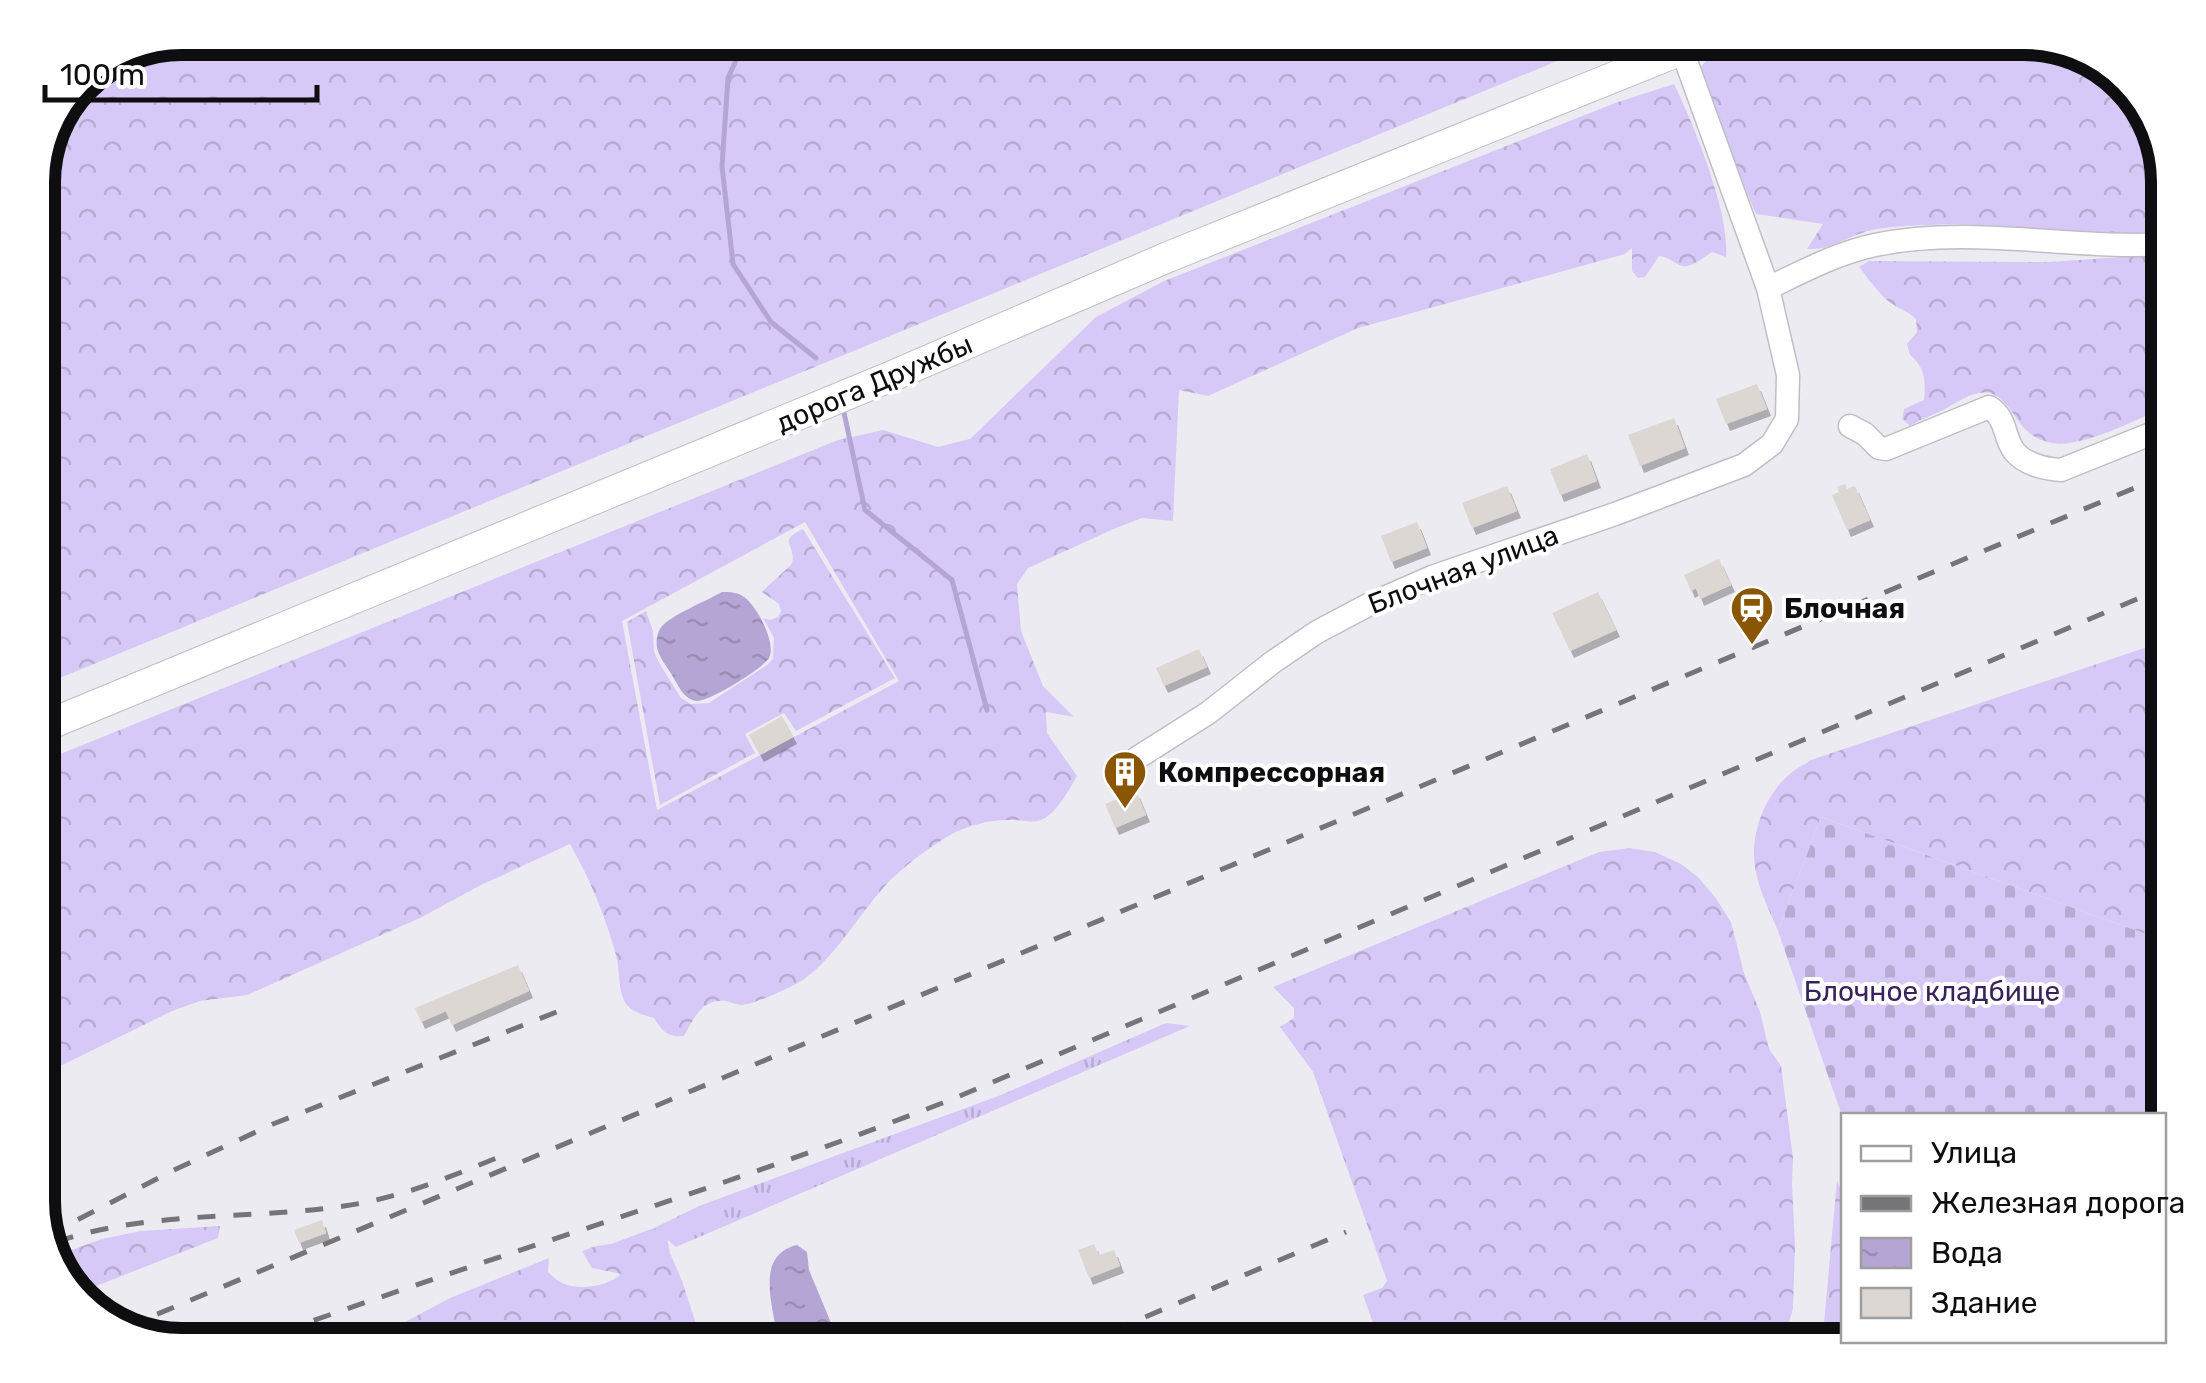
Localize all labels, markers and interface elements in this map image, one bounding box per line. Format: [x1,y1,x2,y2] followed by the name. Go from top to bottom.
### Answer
[45,40,318,102] scale bar
[60,57,145,93] text: 100 m
[771,327,977,440] street label: дорога Дружбы
[1364,518,1563,621] street label: Блочная улица
[1729,585,1775,646] station icon: Блочная
[1784,592,1905,625] place label: Блочная
[1102,749,1148,810] building icon: Компрессорная
[1158,756,1385,789] place label: Компрессорная
[1804,975,2060,1008] park label: Блочное кладбище
[1841,1113,2166,1343] legend
[1931,1135,2017,1171] text: Улица
[1931,1185,2185,1221] text: Железная дорога
[1931,1235,2003,1271] text: Вода
[1931,1285,2038,1321] text: Здание

